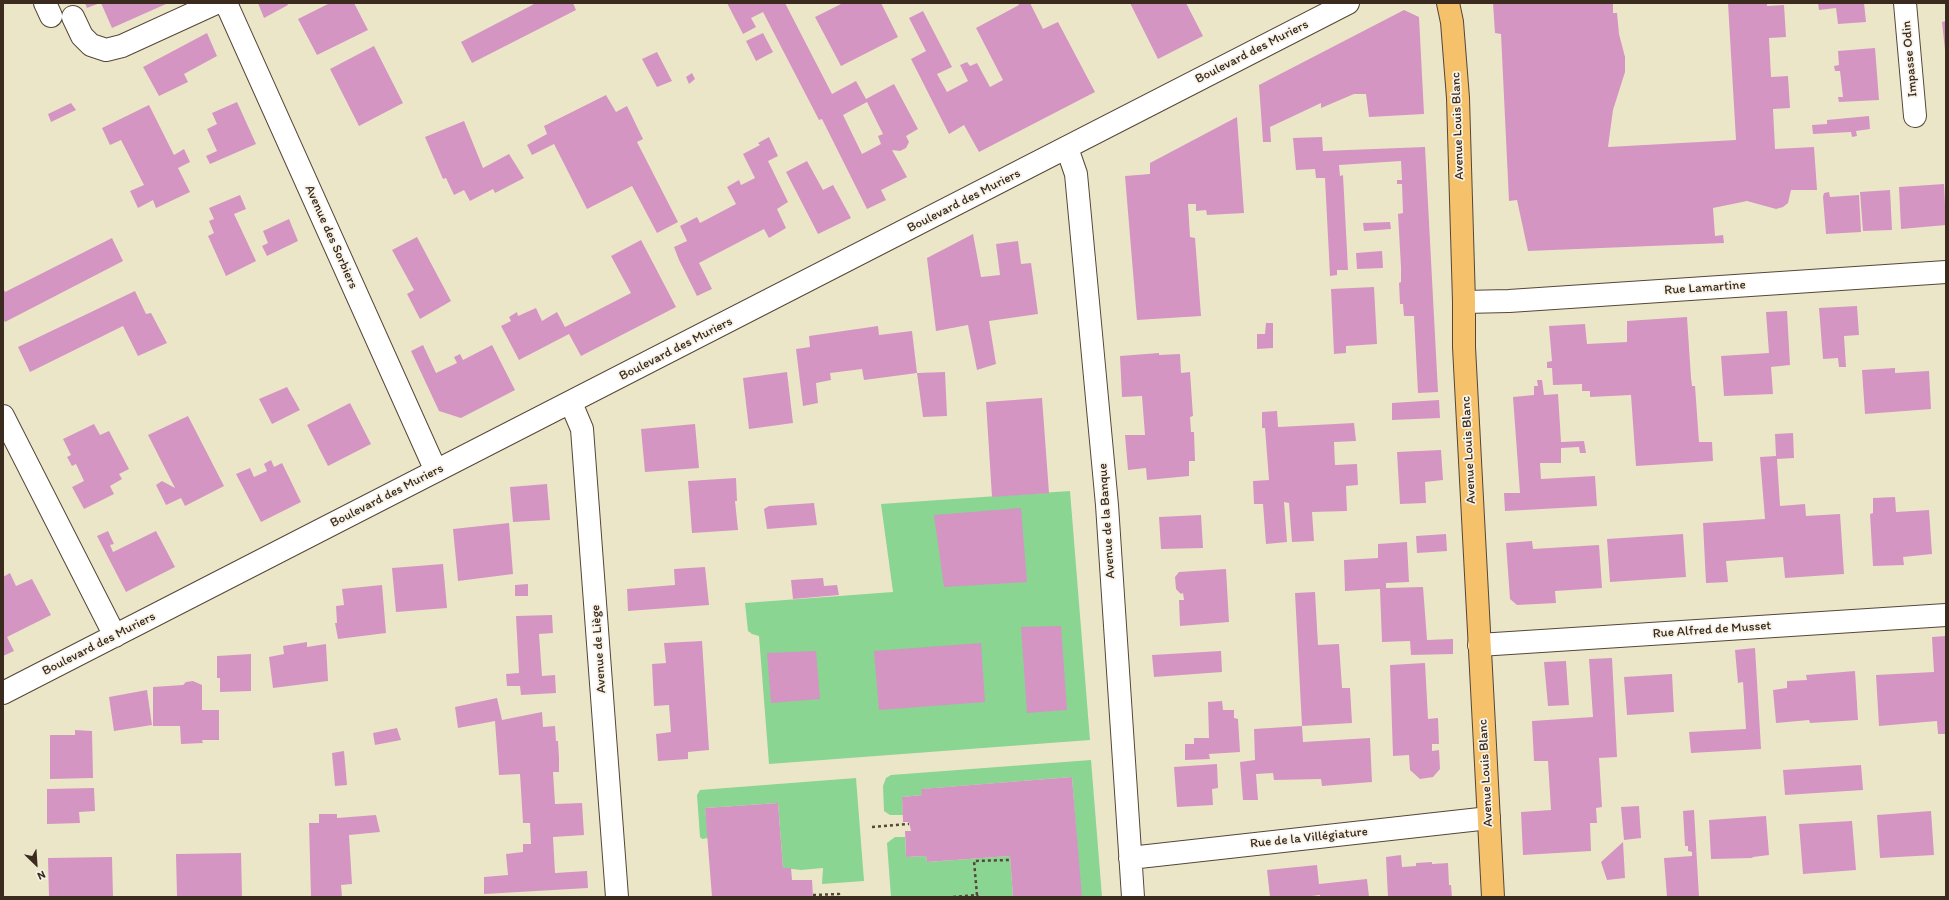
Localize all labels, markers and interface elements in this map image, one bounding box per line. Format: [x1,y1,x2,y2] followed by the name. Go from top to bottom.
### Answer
[1193,17,1311,87] street label: Boulevard des Muriers
[1899,20,1921,98] street label: Impasse Odin
[1448,72,1468,180] street label: Avenue Louis Blanc
[905,166,1023,236] street label: Boulevard des Muriers
[301,183,361,291] street label: Avenue des Sorbiers
[1664,277,1746,299] street label: Rue Lamartine
[617,314,735,384] street label: Boulevard des Muriers
[1458,396,1480,504] street label: Avenue Louis Blanc
[328,461,446,531] street label: Boulevard des Muriers
[1095,463,1119,579] street label: Avenue de la Banque
[588,604,610,694] street label: Avenue de Liège
[40,609,158,679] street label: Boulevard des Muriers
[1652,618,1772,642] street label: Rue Alfred de Musset
[1475,719,1497,827] street label: Avenue Louis Blanc
[1249,824,1369,852] street label: Rue de la Villégiature
[16,844,56,884] north arrow
[35,868,47,883] text: N

